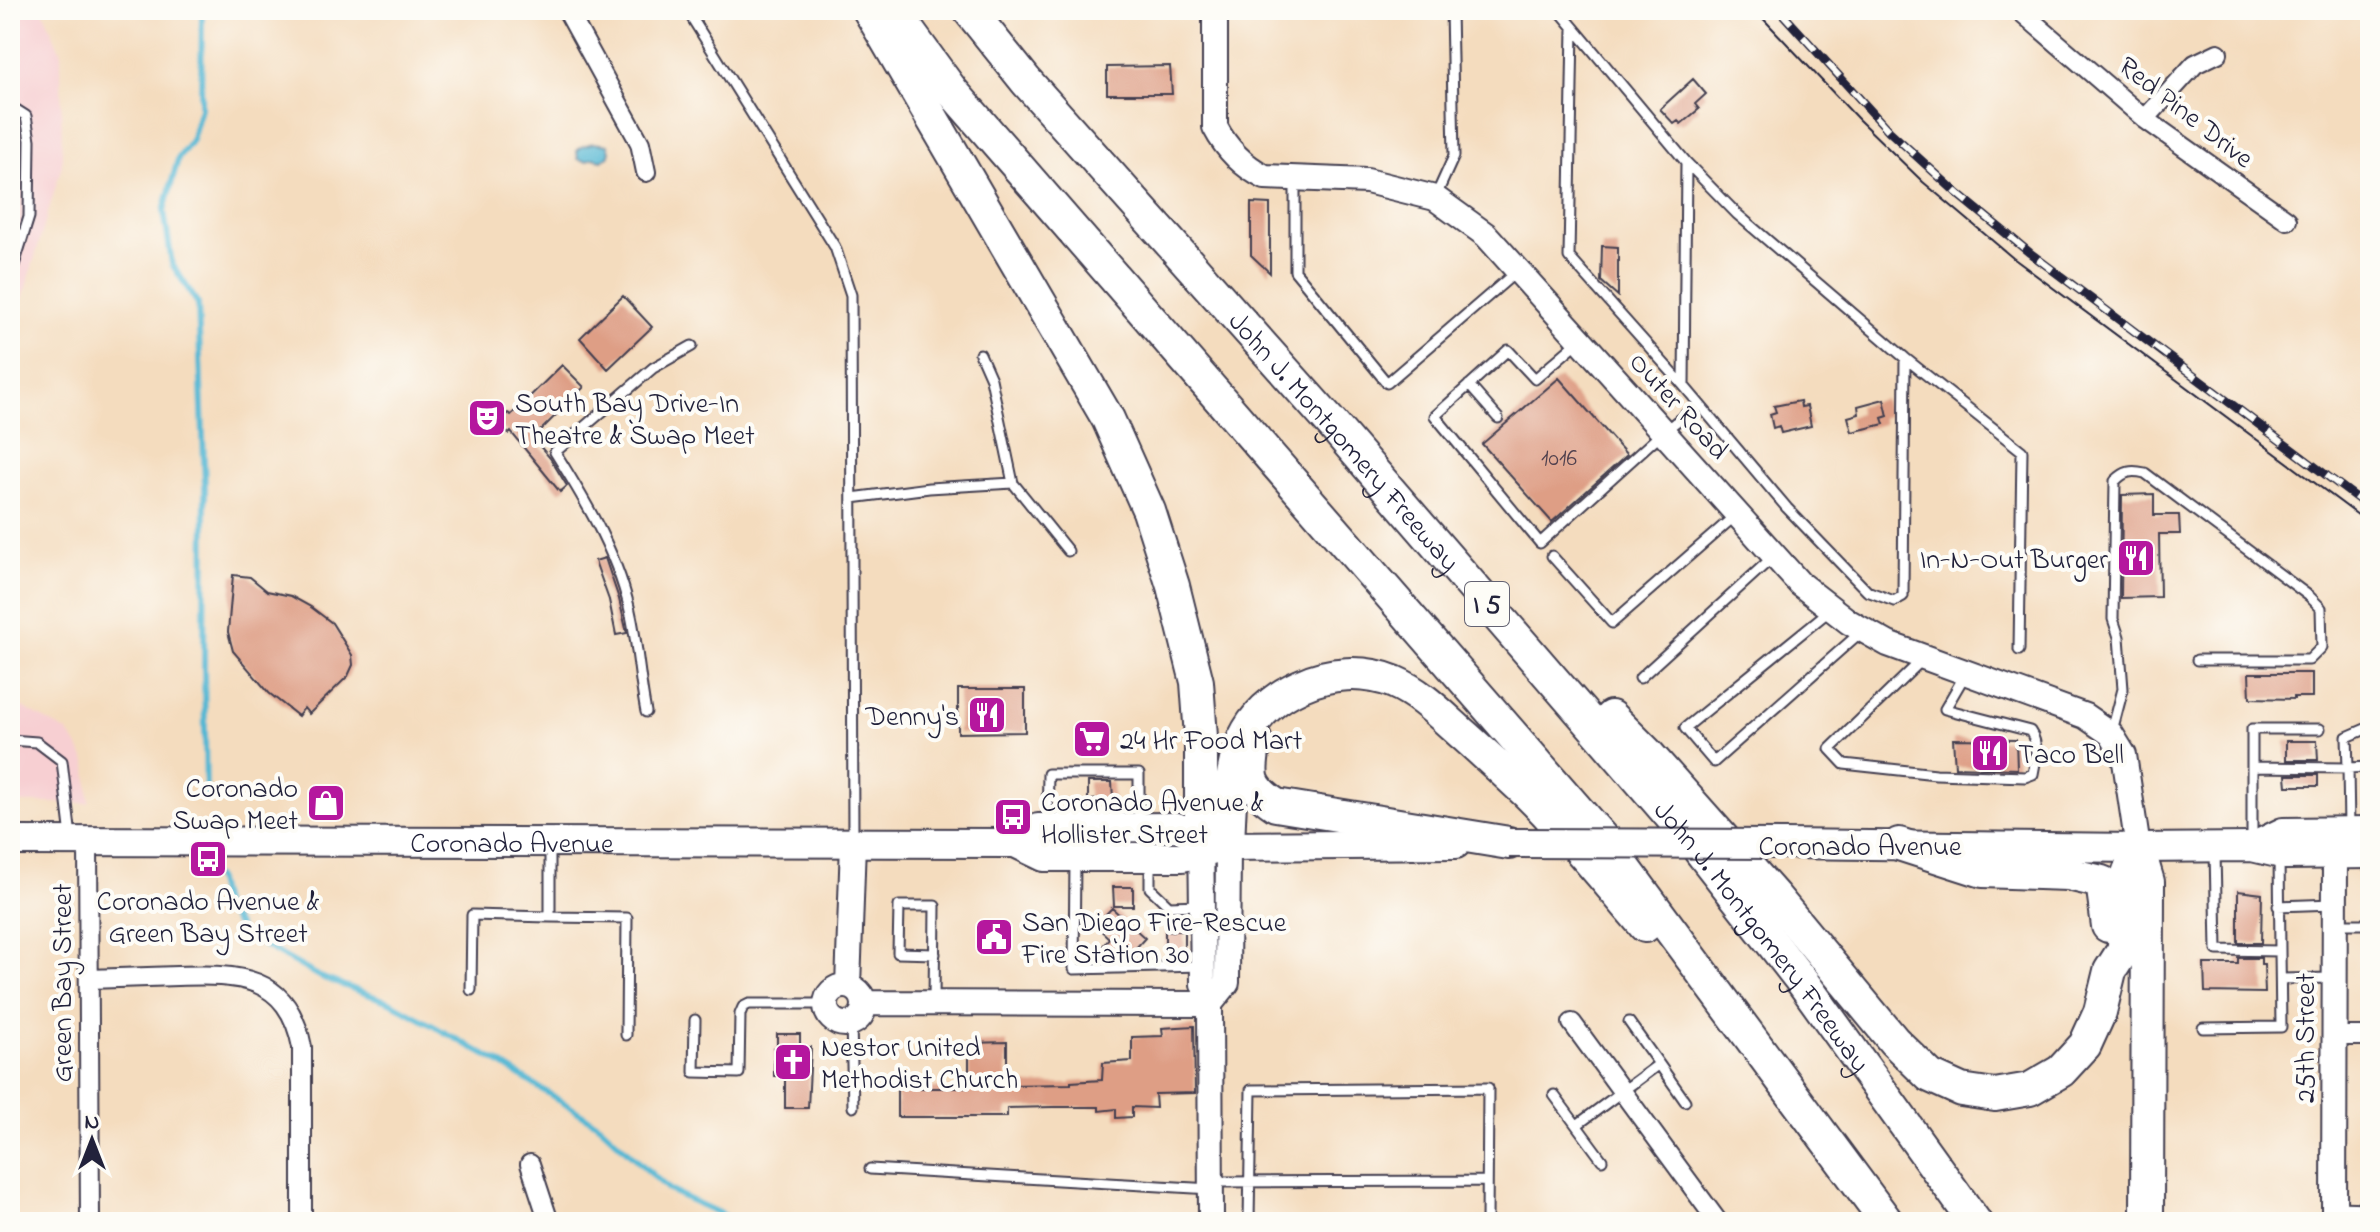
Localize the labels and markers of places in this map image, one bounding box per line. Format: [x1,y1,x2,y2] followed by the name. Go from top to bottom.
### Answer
[515,385,755,458] place label: South Bay Drive-In Theatre & Swap Meet
[466,397,508,439] theatre icon: South Bay Drive-In Theatre & Swap Meet
[2115,537,2157,579] restaurant icon: In-N-Out Burger
[1920,541,2108,582] place label: In-N-Out Burger
[966,694,1008,736] restaurant icon: Denny's
[865,698,959,739] place label: Denny's
[1071,718,1113,760] supermarket icon: 24 Hr Food Mart
[1120,722,1302,763] place label: 24 Hr Food Mart
[1969,732,2011,774] restaurant icon: Taco Bell
[2018,736,2124,777] place label: Taco Bell
[173,770,298,843] place label: Coronado Swap Meet
[305,782,347,824] shop icon: Coronado Swap Meet
[1041,784,1264,857] place label: Coronado Avenue & Hollister Street
[992,796,1034,838] bus stop icon: Coronado Avenue & Hollister Street
[187,838,229,880] bus stop icon: Coronado Avenue & Green Bay Street
[97,883,320,956] place label: Coronado Avenue & Green Bay Street
[1021,904,1287,977] place label: San Diego Fire-Rescue Fire Station 30
[973,916,1015,958] public building icon: San Diego Fire-Rescue Fire Station 30
[821,1029,1018,1102] place label: Nestor United Methodist Church
[772,1041,814,1083] church icon: Nestor United Methodist Church

